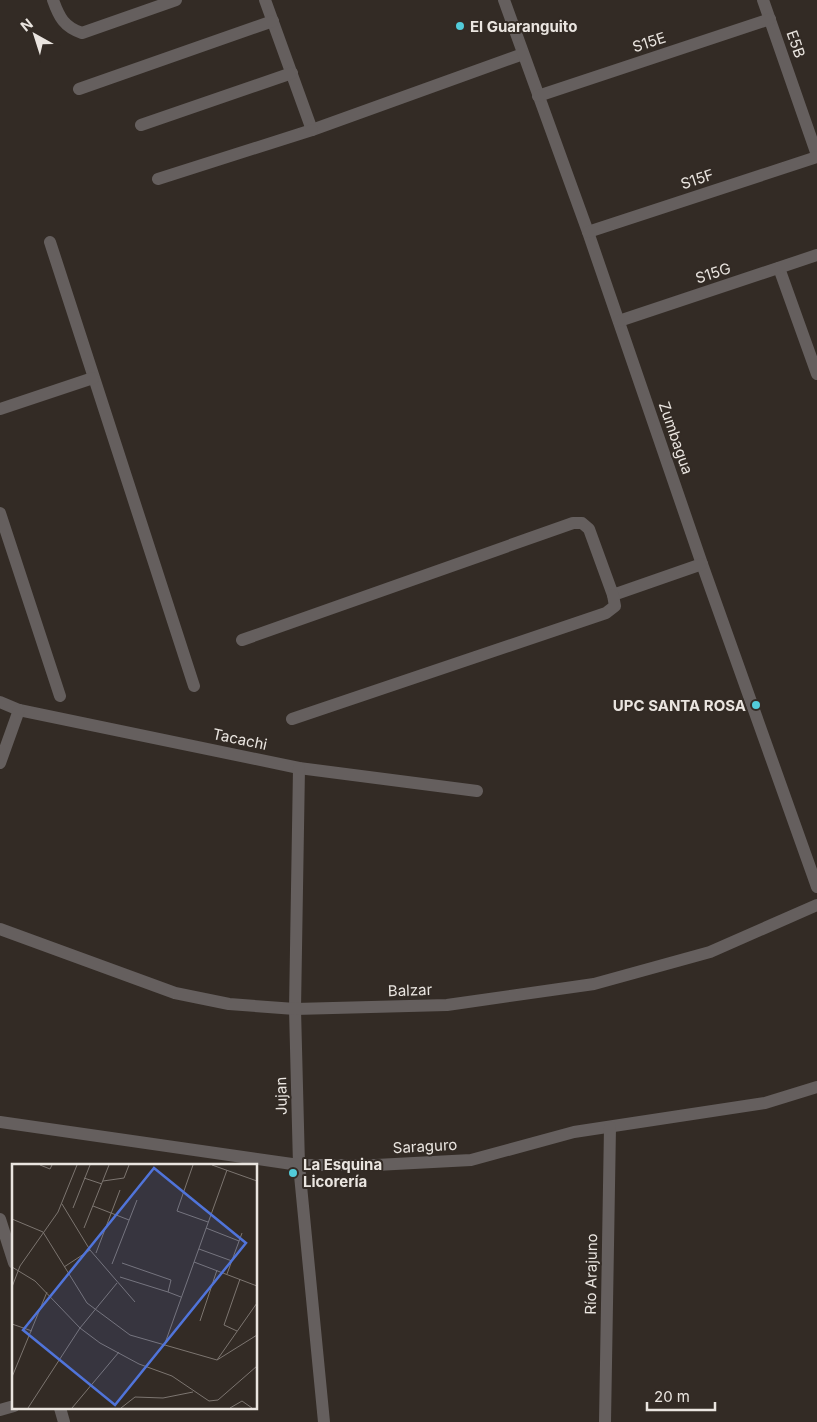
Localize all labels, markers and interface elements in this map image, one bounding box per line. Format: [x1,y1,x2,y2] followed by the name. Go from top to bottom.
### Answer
[10,10,60,60] north arrow
[17,15,36,34] text: N
[470,17,577,36] place label: El Guaranguito
[454,20,466,32] marker: El Guaranguito
[630,28,668,56] street label: S15E
[782,28,810,60] street label: E5B
[678,165,716,193] street label: S15F
[693,258,733,288] street label: S15G
[655,399,697,477] street label: Zumbagua
[613,696,746,715] place label: UPC SANTA ROSA
[750,699,762,711] marker: UPC SANTA ROSA
[211,724,269,754] street label: Tacachi
[388,980,433,1000] street label: Balzar
[271,1077,291,1115] street label: Jujan
[392,1135,458,1157] street label: Saraguro
[303,1155,382,1191] place label: La Esquina Licorería
[12,1164,258,1410] inset map
[287,1167,299,1179] marker: La Esquina Licorería
[581,1233,601,1315] street label: Río Arajuno
[647,1380,714,1412] scale bar
[654,1387,690,1406] text: 20 m

